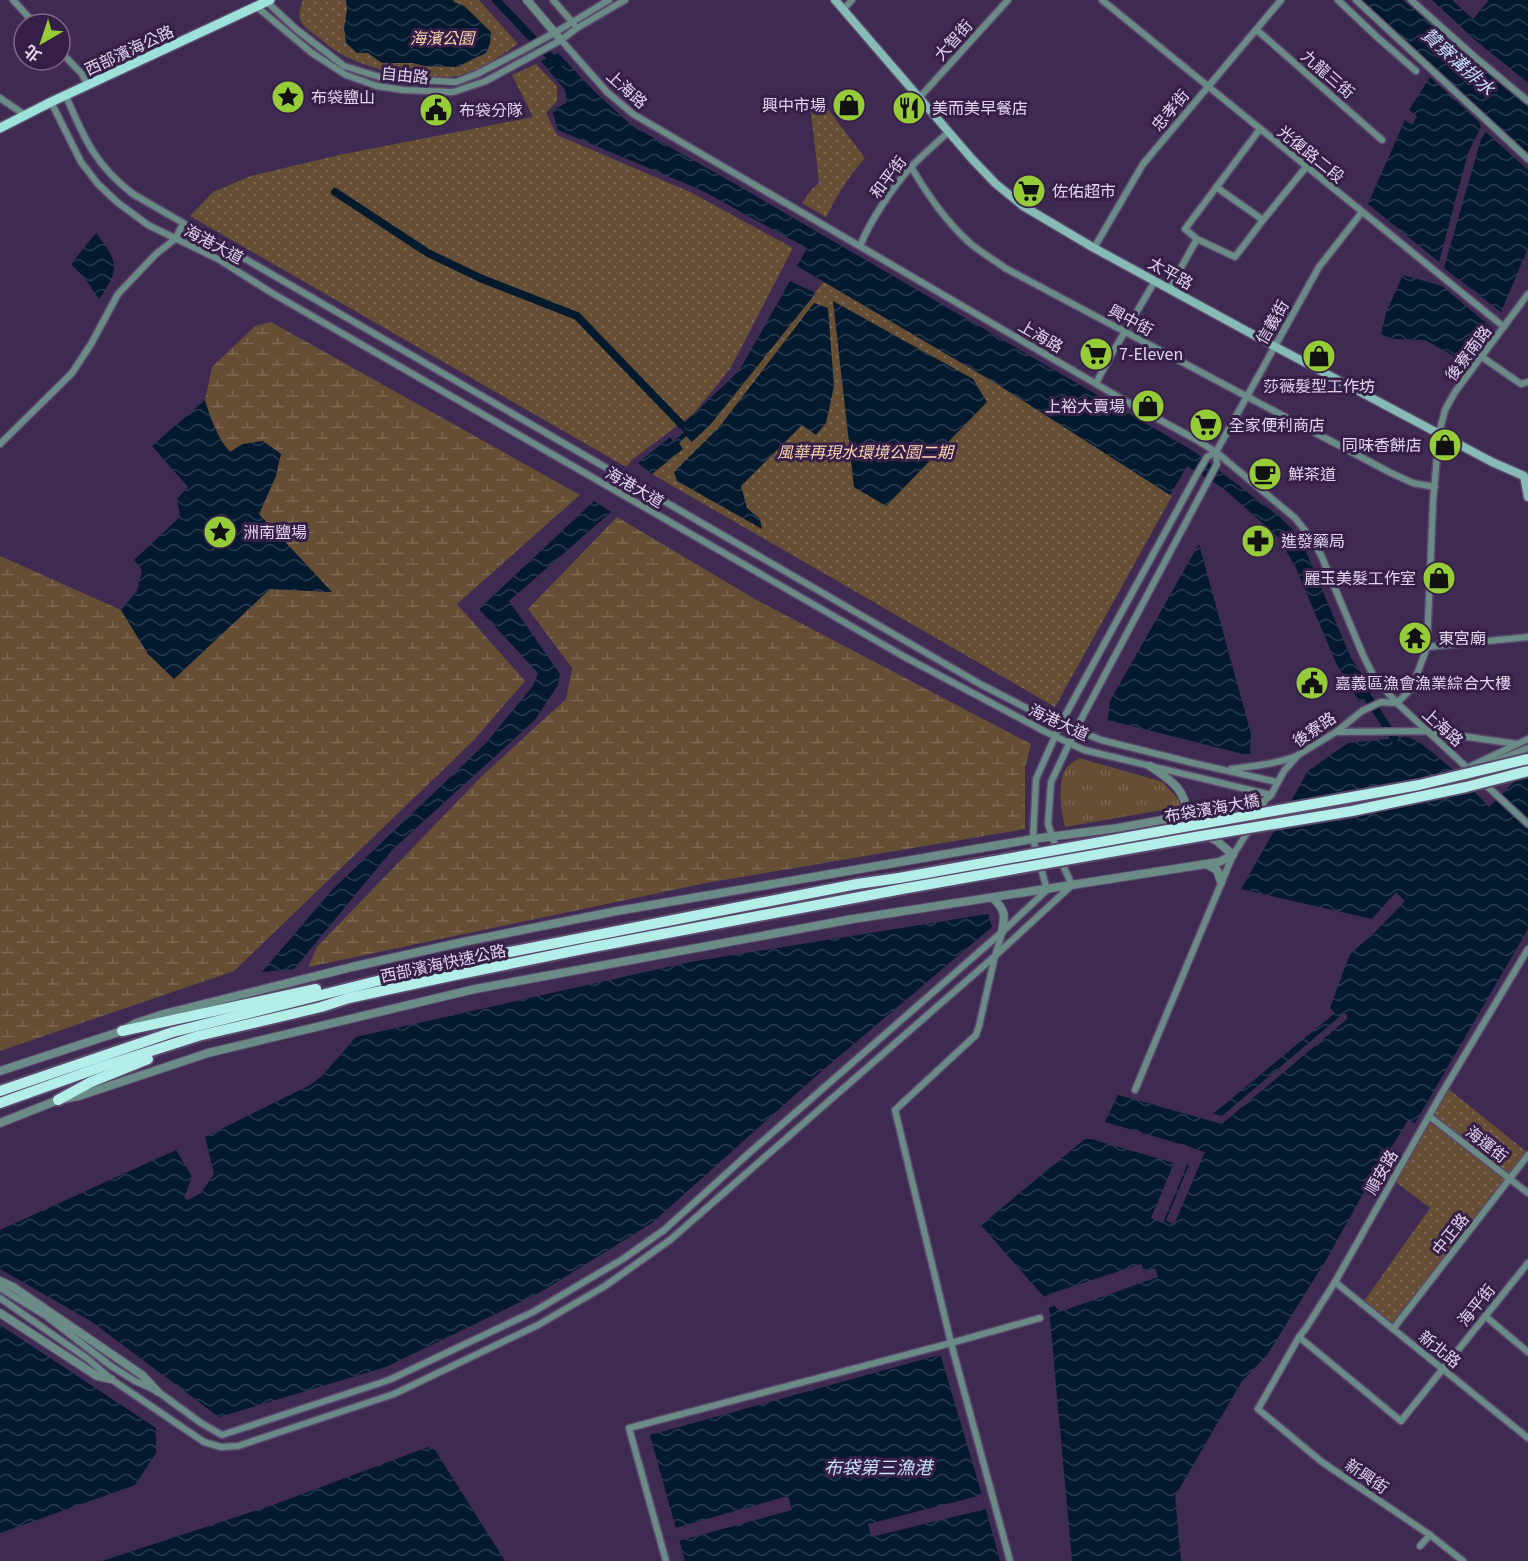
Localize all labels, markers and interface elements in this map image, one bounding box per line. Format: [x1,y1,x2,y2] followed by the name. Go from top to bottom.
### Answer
[12,12,72,72] north arrow
[927,13,977,65] street label: 大智街
[80,18,177,80] street label: 西部濱海公路
[1417,21,1502,101] water label: 贊寮溝排水
[410,25,476,49] park label: 海濱公園
[18,40,46,69] text: 北
[1297,43,1361,103] street label: 九龍三街
[380,60,430,88] street label: 自由路
[602,63,654,113] street label: 上海路
[270,79,306,115] place icon: 布袋鹽山
[1145,83,1194,135] street label: 忠孝街
[311,84,375,108] place label: 布袋鹽山
[831,87,867,123] shop icon: 興中市場
[891,90,927,126] restaurant icon: 美而美早餐店
[418,92,454,128] public building icon: 布袋分隊
[762,92,826,116] place label: 興中市場
[932,95,1028,119] place label: 美而美早餐店
[459,97,523,121] place label: 布袋分隊
[1273,119,1350,188] street label: 光復路二段
[863,150,911,203] street label: 和平街
[1011,173,1047,209] supermarket icon: 佐佑超市
[1052,178,1116,202] place label: 佐佑超市
[181,217,248,269] street label: 海港大道
[1145,250,1198,294] street label: 太平路
[1249,295,1294,348] street label: 信義街
[1105,297,1158,341] street label: 興中街
[1015,313,1068,358] street label: 上海路
[1438,320,1496,385] street label: 後寮南路
[1078,336,1114,372] supermarket icon: 7-Eleven
[1301,338,1337,374] shop icon: 莎薇髮型工作坊
[1119,341,1183,365] place label: 7-Eleven
[1263,373,1375,397] place label: 莎薇髮型工作坊
[1130,388,1166,424] shop icon: 上裕大賣場
[1045,393,1125,417] place label: 上裕大賣場
[1188,407,1224,443] supermarket icon: 全家便利商店
[1229,412,1325,436] place label: 全家便利商店
[1427,427,1463,463] shop icon: 同味香餅店
[1342,432,1422,456] place label: 同味香餅店
[777,439,955,463] park label: 風華再現水環境公園二期
[1247,456,1283,492] cafe icon: 鮮茶道
[602,460,669,513] street label: 海港大道
[1288,461,1336,485] place label: 鮮茶道
[202,514,238,550] place icon: 洲南鹽場
[243,519,307,543] place label: 洲南鹽場
[1240,523,1276,559] pharmacy icon: 進發藥局
[1281,528,1345,552] place label: 進發藥局
[1421,560,1457,596] shop icon: 麗玉美髮工作室
[1304,565,1416,589] place label: 麗玉美髮工作室
[1397,620,1433,656] temple icon: 東宮廟
[1438,625,1486,649] place label: 東宮廟
[1294,665,1330,701] public building icon: 嘉義區漁會漁業綜合大樓
[1335,670,1511,694] place label: 嘉義區漁會漁業綜合大樓
[1025,697,1094,745] street label: 海港大道
[1418,701,1470,751] street label: 上海路
[1287,705,1340,752] street label: 後寮路
[1162,787,1261,827] street label: 布袋濱海大橋
[378,937,508,987] street label: 西部濱海快速公路
[1461,1119,1514,1167] street label: 海運街
[1358,1145,1403,1198] street label: 順安路
[1425,1207,1473,1260] street label: 中正路
[1451,1278,1500,1331] street label: 海平街
[1414,1324,1467,1373] street label: 新北路
[1341,1452,1394,1499] street label: 新興街
[824,1453,935,1479] water label: 布袋第三漁港

